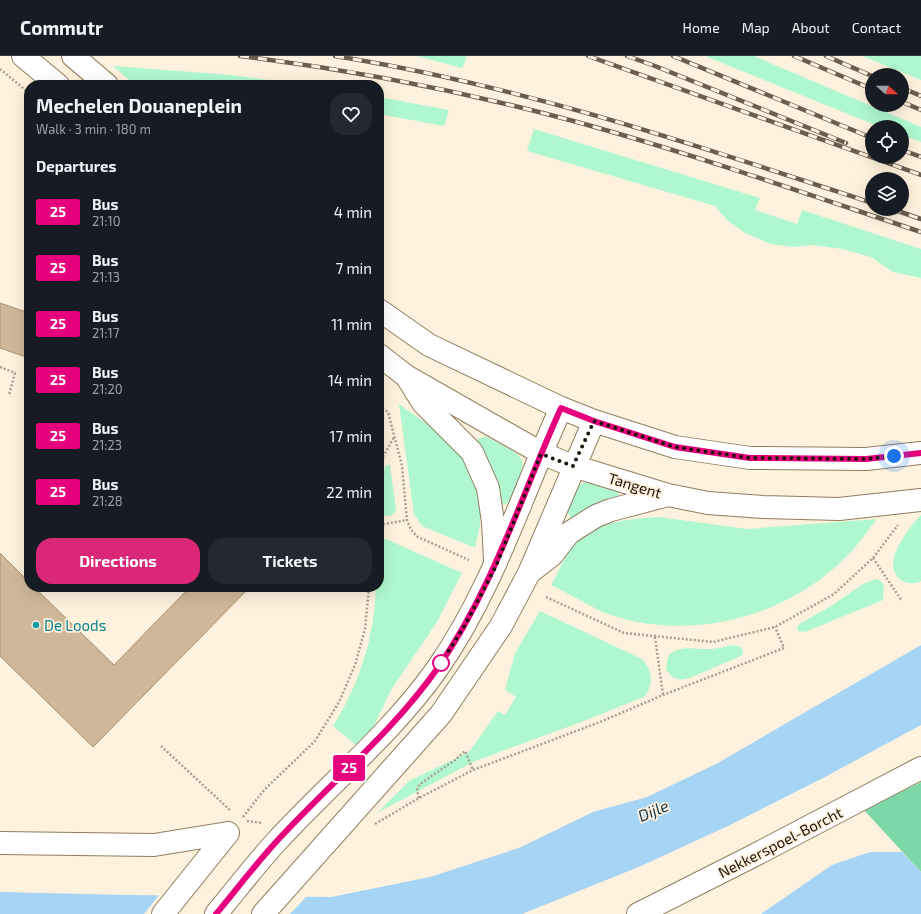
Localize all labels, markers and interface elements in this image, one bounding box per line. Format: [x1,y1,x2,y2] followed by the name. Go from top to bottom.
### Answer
[20,16,103,39] text: Commutr
[683,19,720,36] text: Home
[742,19,770,36] text: Map
[792,19,830,36] text: About
[852,19,901,36] text: Contact
[865,68,909,112] north arrow
[865,68,909,216] map controls
[330,93,372,135] button: heart
[36,94,242,117] text: Mechelen Douaneplein
[865,120,909,164] button: locate
[36,121,151,137] text: Walk · 3 min · 180 m
[36,157,116,175] text: Departures
[865,172,909,216] button: layers
[92,195,118,213] text: Bus
[50,203,66,220] text: 25
[334,203,372,221] text: 4 min
[92,213,121,229] text: 21:10
[92,251,118,269] text: Bus
[50,259,66,276] text: 25
[335,259,372,277] text: 7 min
[92,269,120,285] text: 21:13
[92,307,118,325] text: Bus
[50,315,66,332] text: 25
[331,315,372,333] text: 11 min
[92,325,119,341] text: 21:17
[92,363,118,381] text: Bus
[50,371,66,388] text: 25
[328,371,372,389] text: 14 min
[92,381,123,397] text: 21:20
[92,419,118,437] text: Bus
[50,427,66,444] text: 25
[329,427,372,445] text: 17 min
[92,437,122,453] text: 21:23
[884,446,904,466] your location
[606,468,664,502] street label: Tangent
[92,475,118,493] text: Bus
[50,483,66,500] text: 25
[326,483,372,501] text: 22 min
[92,493,123,509] text: 21:28
[36,538,200,584] button: Directions
[208,538,372,584] button: Tickets
[44,616,106,634] place label: De Loods
[31,620,41,630] marker: De Loods
[432,654,450,672] unlabelled marker
[331,755,367,781] line badge: 25
[341,759,357,776] text: 25
[635,795,672,826] water label: Dijle
[715,803,845,881] street label: Nekkerspoel-Borcht

